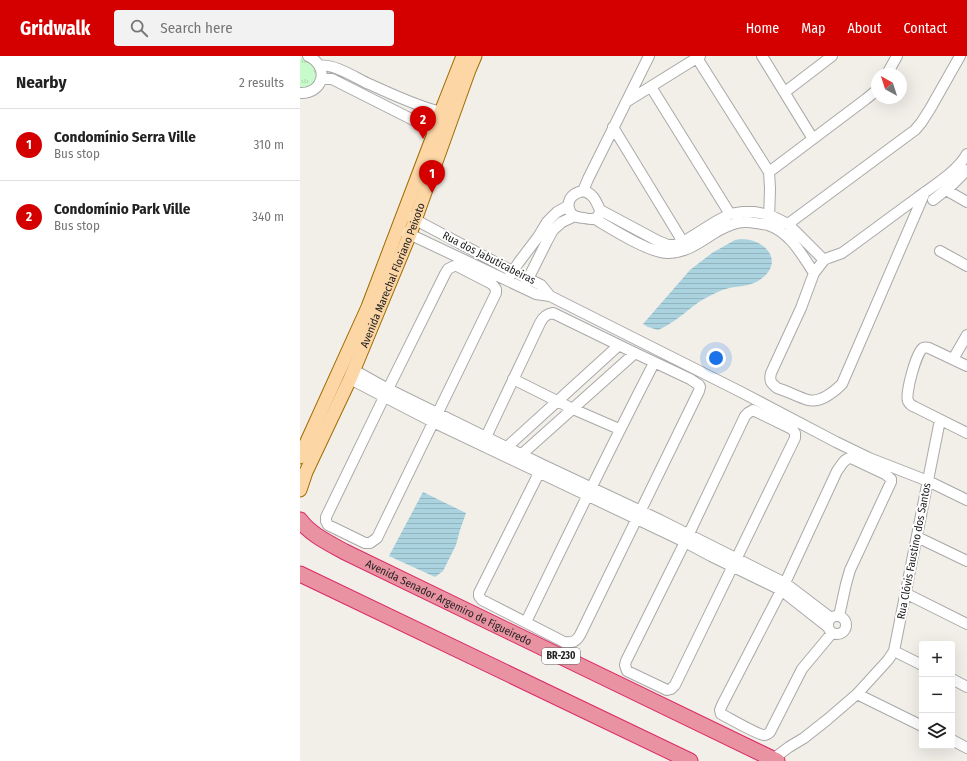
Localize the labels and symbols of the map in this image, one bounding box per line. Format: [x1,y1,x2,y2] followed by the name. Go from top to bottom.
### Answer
[871,68,907,104] north arrow
[410,106,436,139] pin: 2
[419,160,445,193] pin: 1
[357,201,427,350] street label: Avenida Marechal Floriano Peixoto
[440,229,538,287] street label: Rua dos Jabuticabeiras
[706,348,726,368] your location
[894,481,934,620] street label: Rua Clóvis Faustino dos Santos
[364,557,534,648] street label: Avenida Senador Argemiro de Figueiredo
[542,648,580,664] road number: BR-230

